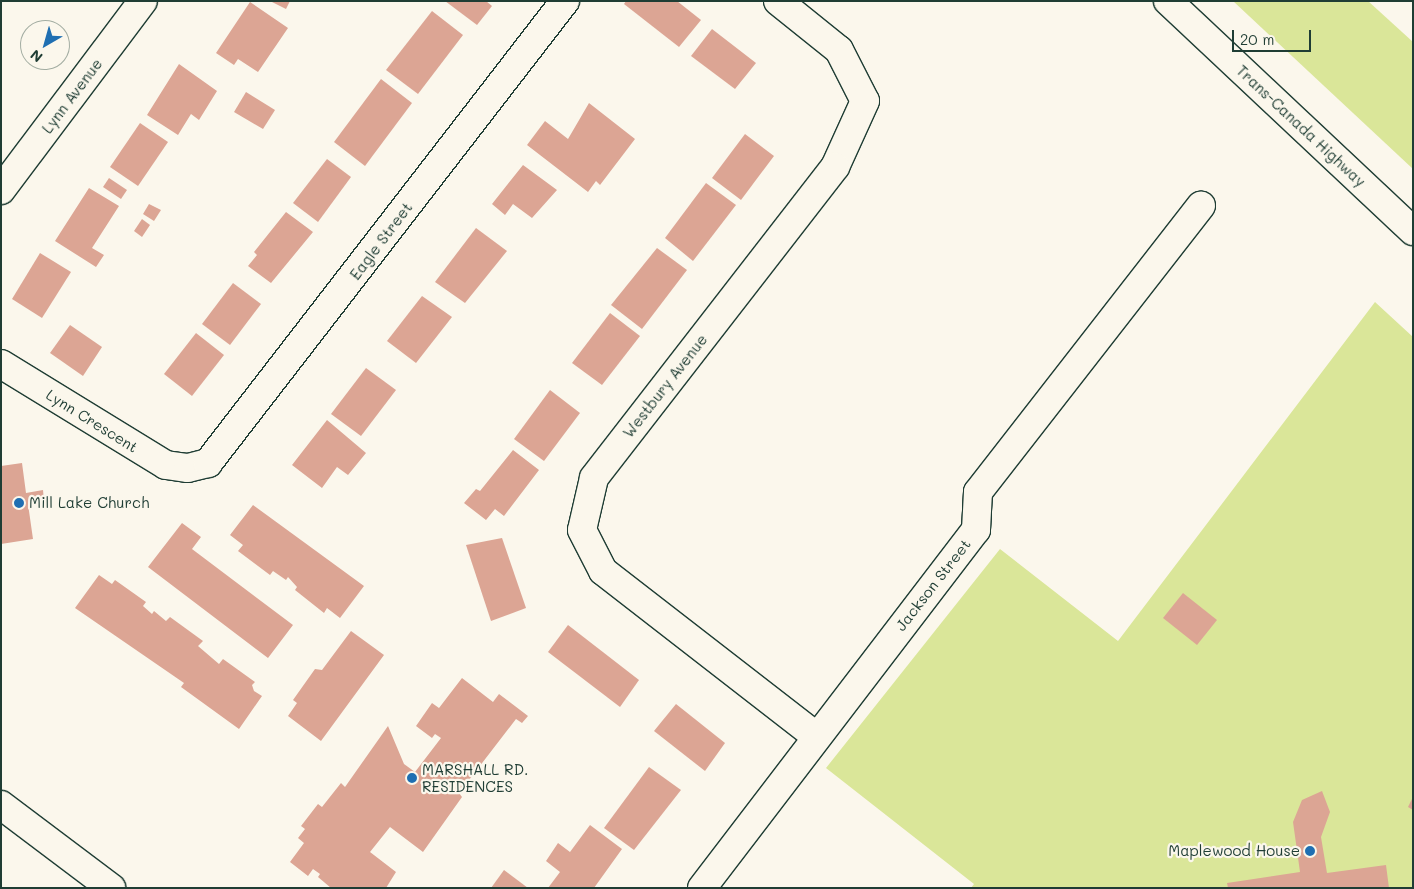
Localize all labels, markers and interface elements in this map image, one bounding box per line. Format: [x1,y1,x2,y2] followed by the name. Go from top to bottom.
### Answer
[20,20,70,70] north arrow
[1234,20,1313,52] scale bar
[1240,29,1274,49] text: 20 m
[26,46,46,67] text: N
[38,55,106,137] street label: Lynn Avenue
[1233,62,1369,190] street label: Trans-Canada Highway
[346,199,416,283] street label: Eagle Street
[619,331,711,441] street label: Westbury Avenue
[43,386,141,456] street label: Lynn Crescent
[29,494,149,512] place label: Mill Lake Church
[13,497,25,509] marker: Mill Lake Church
[892,536,974,634] street label: Jackson Street
[422,760,528,795] place label: MARSHALL RD. RESIDENCES
[406,772,418,784] marker: MARSHALL RD. RESIDENCES
[1168,842,1300,860] place label: Maplewood House
[1304,845,1316,857] marker: Maplewood House

